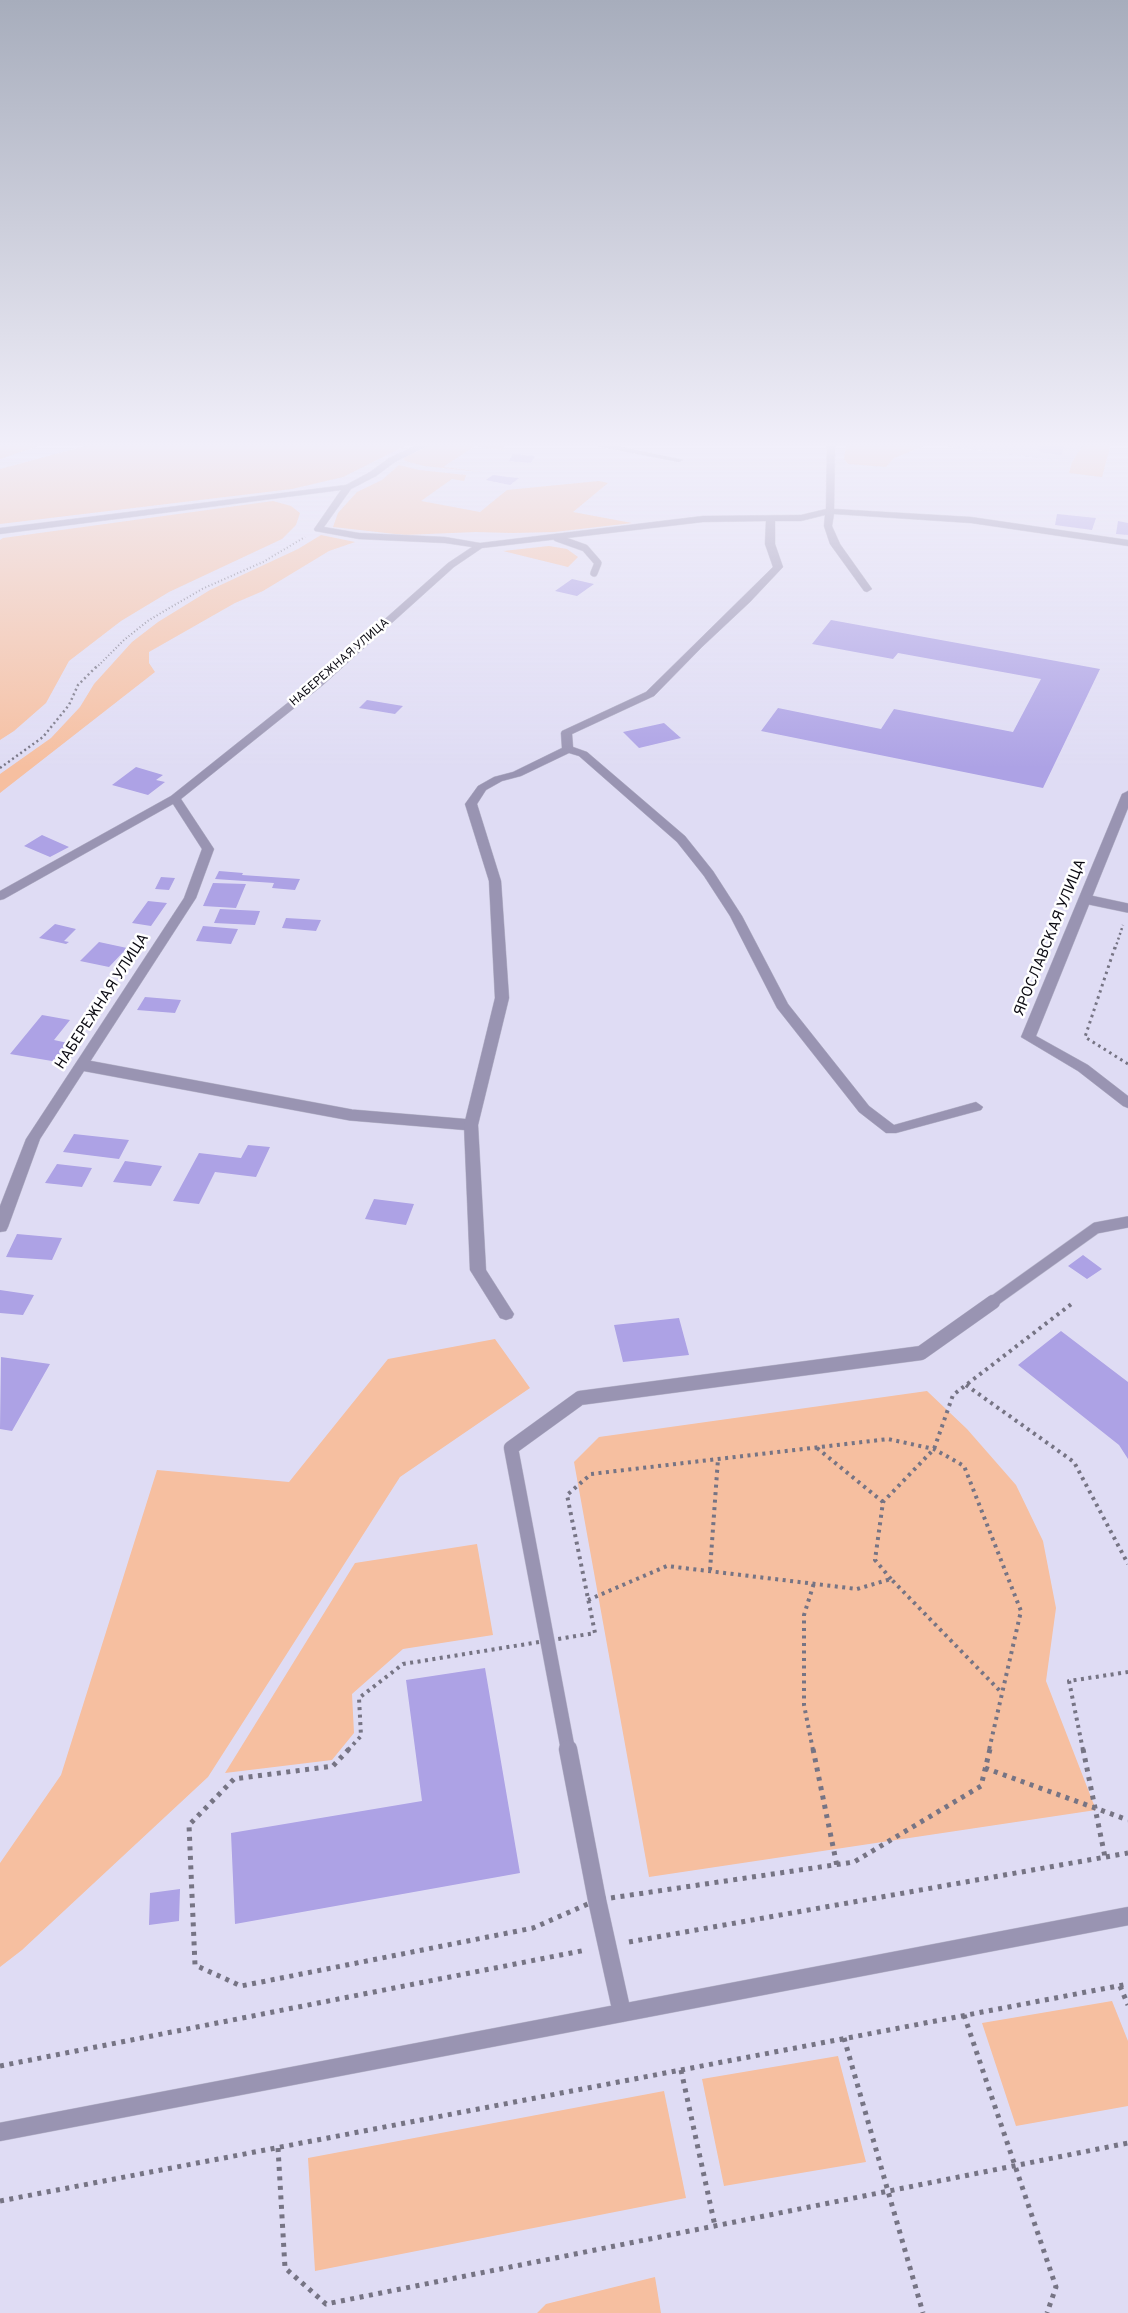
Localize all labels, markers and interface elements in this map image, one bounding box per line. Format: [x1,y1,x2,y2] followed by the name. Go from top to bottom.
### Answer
[287,616,393,710] street label: НАБЕРЕЖНАЯ УЛИЦА
[1011,857,1091,1019] street label: ЯРОСЛАВСКАЯ УЛИЦА
[52,931,154,1073] street label: НАБЕРЕЖНАЯ УЛИЦА

